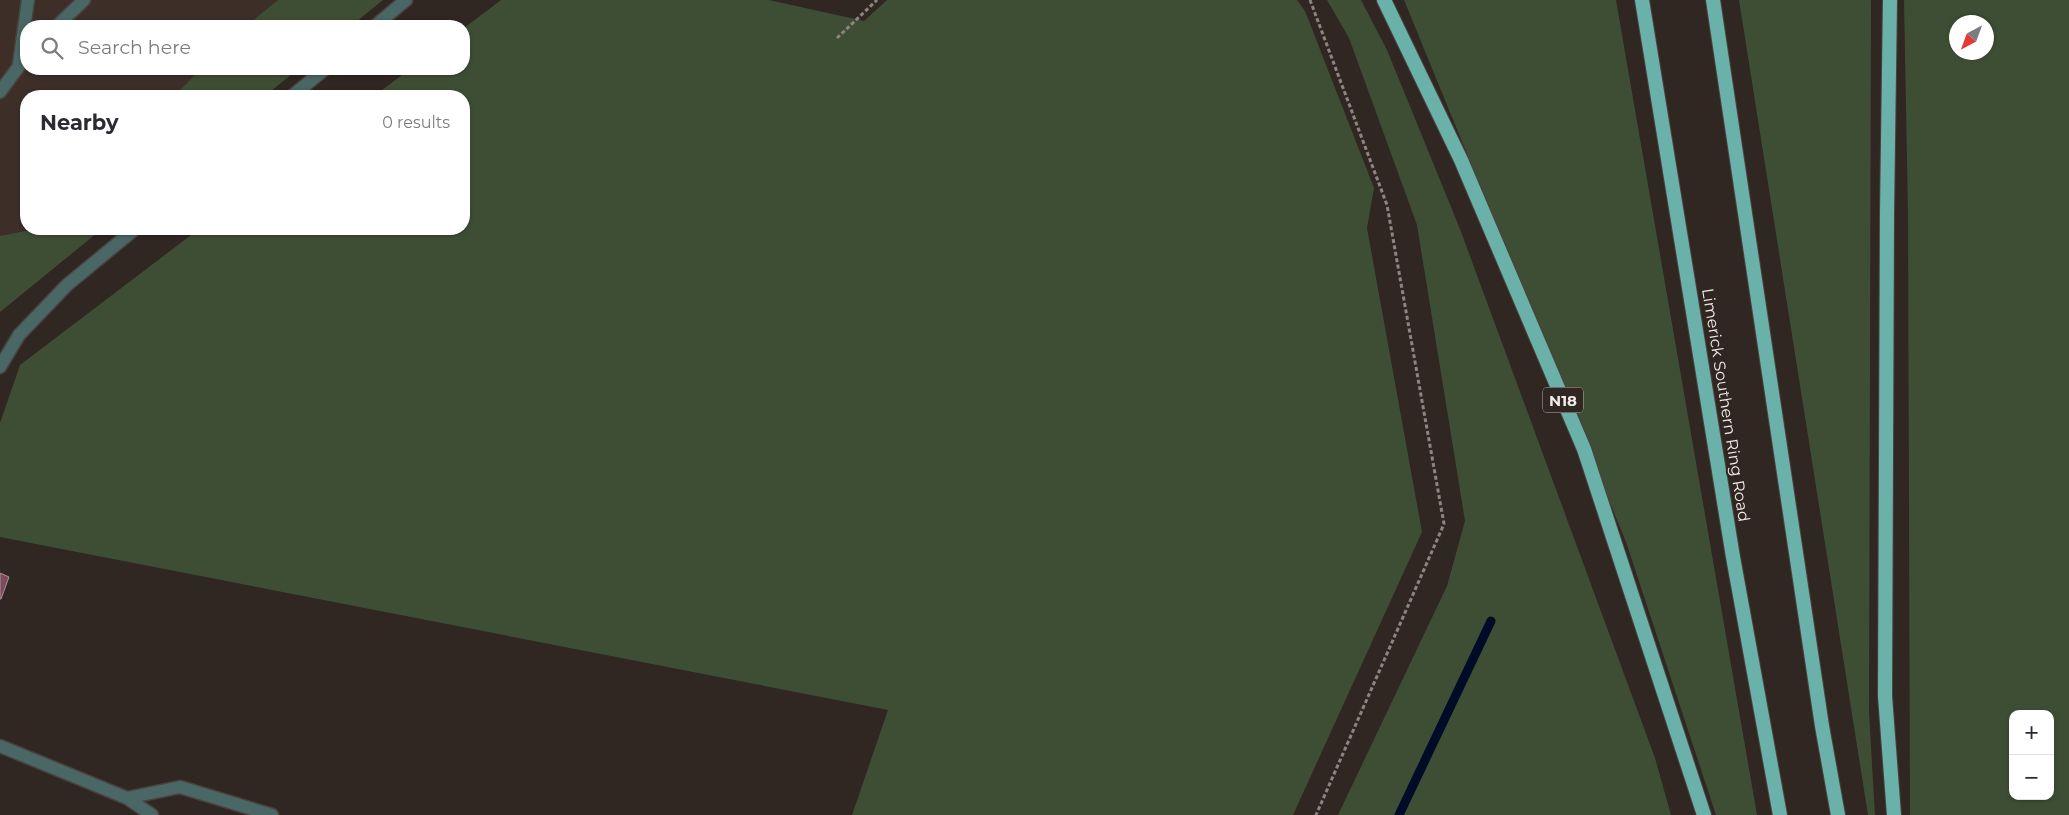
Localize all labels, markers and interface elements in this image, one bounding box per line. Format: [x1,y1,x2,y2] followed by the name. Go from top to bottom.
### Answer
[1949,15,1994,60] north arrow
[20,20,470,75] search box
[38,34,66,62] icon: search
[78,36,191,59] text: Search here
[40,110,119,135] text: Nearby
[382,113,450,132] text: 0 results
[1698,287,1754,523] street label: Limerick Southern Ring Road
[1543,388,1583,412] road number: N18
[2009,710,2054,800] map controls
[2009,710,2054,755] button: +
[2009,755,2054,800] button: −

